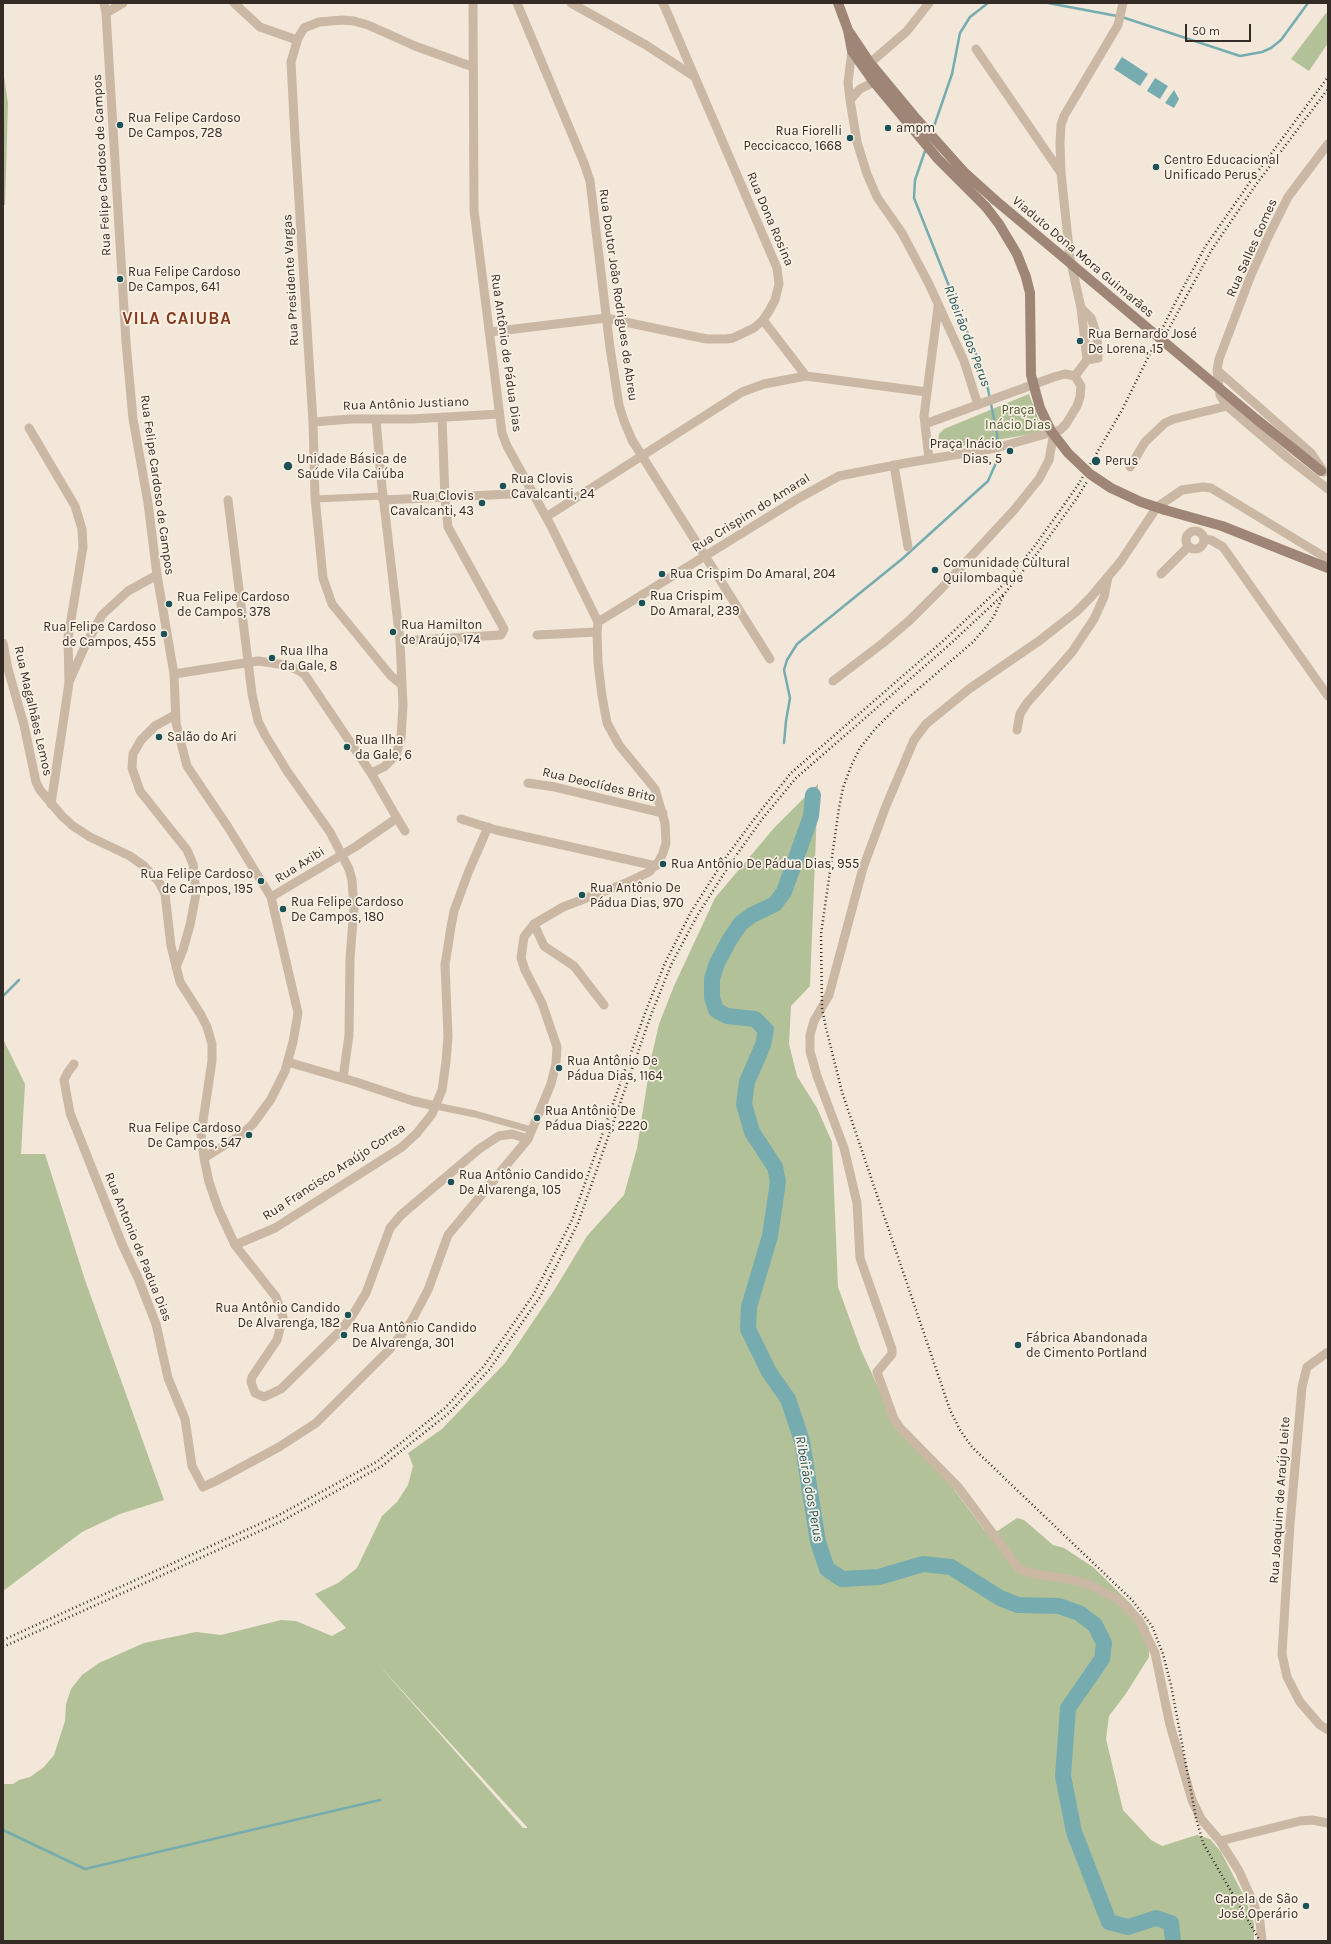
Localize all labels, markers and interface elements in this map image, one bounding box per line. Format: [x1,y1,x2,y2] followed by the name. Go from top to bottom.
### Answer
[1187,16,1253,42] scale bar
[1192,24,1220,38] text: 50 m
[89,74,115,256] street label: Rua Felipe Cardoso de Campos
[128,110,241,141] place label: Rua Felipe Cardoso De Campos, 728
[115,120,125,130] marker: Rua Felipe Cardoso De Campos, 728
[896,120,935,136] place label: ampm
[743,123,842,154] place label: Rua Fiorelli Peccicacco, 1668
[883,123,893,133] marker: ampm
[845,133,855,143] marker: Rua Fiorelli Peccicacco, 1668
[1164,152,1279,183] place label: Centro Educacional Unificado Perus
[1151,162,1161,172] marker: Centro Educacional Unificado Perus
[743,170,797,268] street label: Rua Dona Rosina
[595,188,641,402] street label: Rua Doutor João Rodrigues de Abreu
[1009,193,1157,321] street label: Viaduto Dona Mora Guimarães
[1223,196,1281,300] street label: Rua Salles Gomes
[280,214,302,346] street label: Rua Presidente Vargas
[128,264,241,295] place label: Rua Felipe Cardoso De Campos, 641
[487,273,525,433] street label: Rua Antônio de Pádua Dias
[115,274,125,284] marker: Rua Felipe Cardoso De Campos, 641
[940,283,994,389] water label: Ribeirão dos Perus
[122,309,232,329] district label: VILA CAIUBA
[1088,326,1197,357] place label: Rua Bernardo José De Lorena, 15
[1075,336,1085,346] marker: Rua Bernardo José De Lorena, 15
[137,394,177,576] street label: Rua Felipe Cardoso de Campos
[343,394,469,414] street label: Rua Antônio Justiano
[985,402,1051,433] park label: Praça Inácio Dias
[930,436,1002,467] place label: Praça Inácio Dias, 5
[1005,446,1015,456] marker: Praça Inácio Dias, 5
[297,451,407,482] place label: Unidade Básica de Saúde Vila Caiúba
[1105,453,1138,469] place label: Perus
[1090,455,1102,467] marker: Perus
[282,460,294,472] marker: Unidade Básica de Saúde Vila Caiúba
[689,470,813,556] street label: Rua Crispim do Amaral
[511,471,595,502] place label: Rua Clovis Cavalcanti, 24
[498,481,508,491] marker: Rua Clovis Cavalcanti, 24
[390,488,474,519] place label: Rua Clovis Cavalcanti, 43
[477,498,487,508] marker: Rua Clovis Cavalcanti, 43
[943,555,1070,586] place label: Comunidade Cultural Quilombaque
[930,565,940,575] marker: Comunidade Cultural Quilombaque
[670,566,836,582] place label: Rua Crispim Do Amaral, 204
[657,569,667,579] marker: Rua Crispim Do Amaral, 204
[650,588,740,619] place label: Rua Crispim Do Amaral, 239
[177,589,290,620] place label: Rua Felipe Cardoso de Campos, 378
[637,598,647,608] marker: Rua Crispim Do Amaral, 239
[164,599,174,609] marker: Rua Felipe Cardoso de Campos, 378
[401,617,482,648] place label: Rua Hamilton de Araújo, 174
[43,619,156,650] place label: Rua Felipe Cardoso de Campos, 455
[388,627,398,637] marker: Rua Hamilton de Araújo, 174
[159,629,169,639] marker: Rua Felipe Cardoso de Campos, 455
[280,643,338,674] place label: Rua Ilha da Gale, 8
[10,645,56,777] street label: Rua Magalhães Lemos
[267,653,277,663] marker: Rua Ilha da Gale, 8
[167,729,237,745] place label: Salão do Ari
[154,732,164,742] marker: Salão do Ari
[355,732,412,763] place label: Rua Ilha da Gale, 6
[342,742,352,752] marker: Rua Ilha da Gale, 6
[541,764,657,806] street label: Rua Deoclídes Brito
[272,844,328,886] street label: Rua Axibi
[671,856,859,872] place label: Rua Antônio De Pádua Dias, 955
[658,859,668,869] marker: Rua Antônio De Pádua Dias, 955
[140,866,253,897] place label: Rua Felipe Cardoso de Campos, 195
[256,876,266,886] marker: Rua Felipe Cardoso de Campos, 195
[590,880,684,911] place label: Rua Antônio De Pádua Dias, 970
[577,890,587,900] marker: Rua Antônio De Pádua Dias, 970
[291,894,404,925] place label: Rua Felipe Cardoso De Campos, 180
[278,904,288,914] marker: Rua Felipe Cardoso De Campos, 180
[567,1053,663,1084] place label: Rua Antônio De Pádua Dias, 1164
[554,1063,564,1073] marker: Rua Antônio De Pádua Dias, 1164
[545,1103,648,1134] place label: Rua Antônio De Pádua Dias, 2220
[532,1113,542,1123] marker: Rua Antônio De Pádua Dias, 2220
[128,1120,241,1151] place label: Rua Felipe Cardoso De Campos, 547
[260,1120,408,1224] street label: Rua Francisco Araújo Correa
[244,1130,254,1140] marker: Rua Felipe Cardoso De Campos, 547
[459,1167,584,1198] place label: Rua Antônio Candido De Alvarenga, 105
[101,1170,175,1324] street label: Rua Antonio de Padua Dias
[446,1177,456,1187] marker: Rua Antônio Candido De Alvarenga, 105
[215,1300,340,1331] place label: Rua Antônio Candido De Alvarenga, 182
[343,1310,353,1320] marker: Rua Antônio Candido De Alvarenga, 182
[352,1320,477,1351] place label: Rua Antônio Candido De Alvarenga, 301
[339,1330,349,1340] marker: Rua Antônio Candido De Alvarenga, 301
[1026,1330,1148,1361] place label: Fábrica Abandonada de Cimento Portland
[1013,1340,1023,1350] marker: Fábrica Abandonada de Cimento Portland
[1266,1416,1294,1584] street label: Rua Joaquim de Araújo Leite
[791,1435,827,1543] water label: Ribeirão dos Perus
[1215,1891,1298,1922] place label: Capela de São José Operário
[1301,1901,1311,1911] marker: Capela de São José Operário

